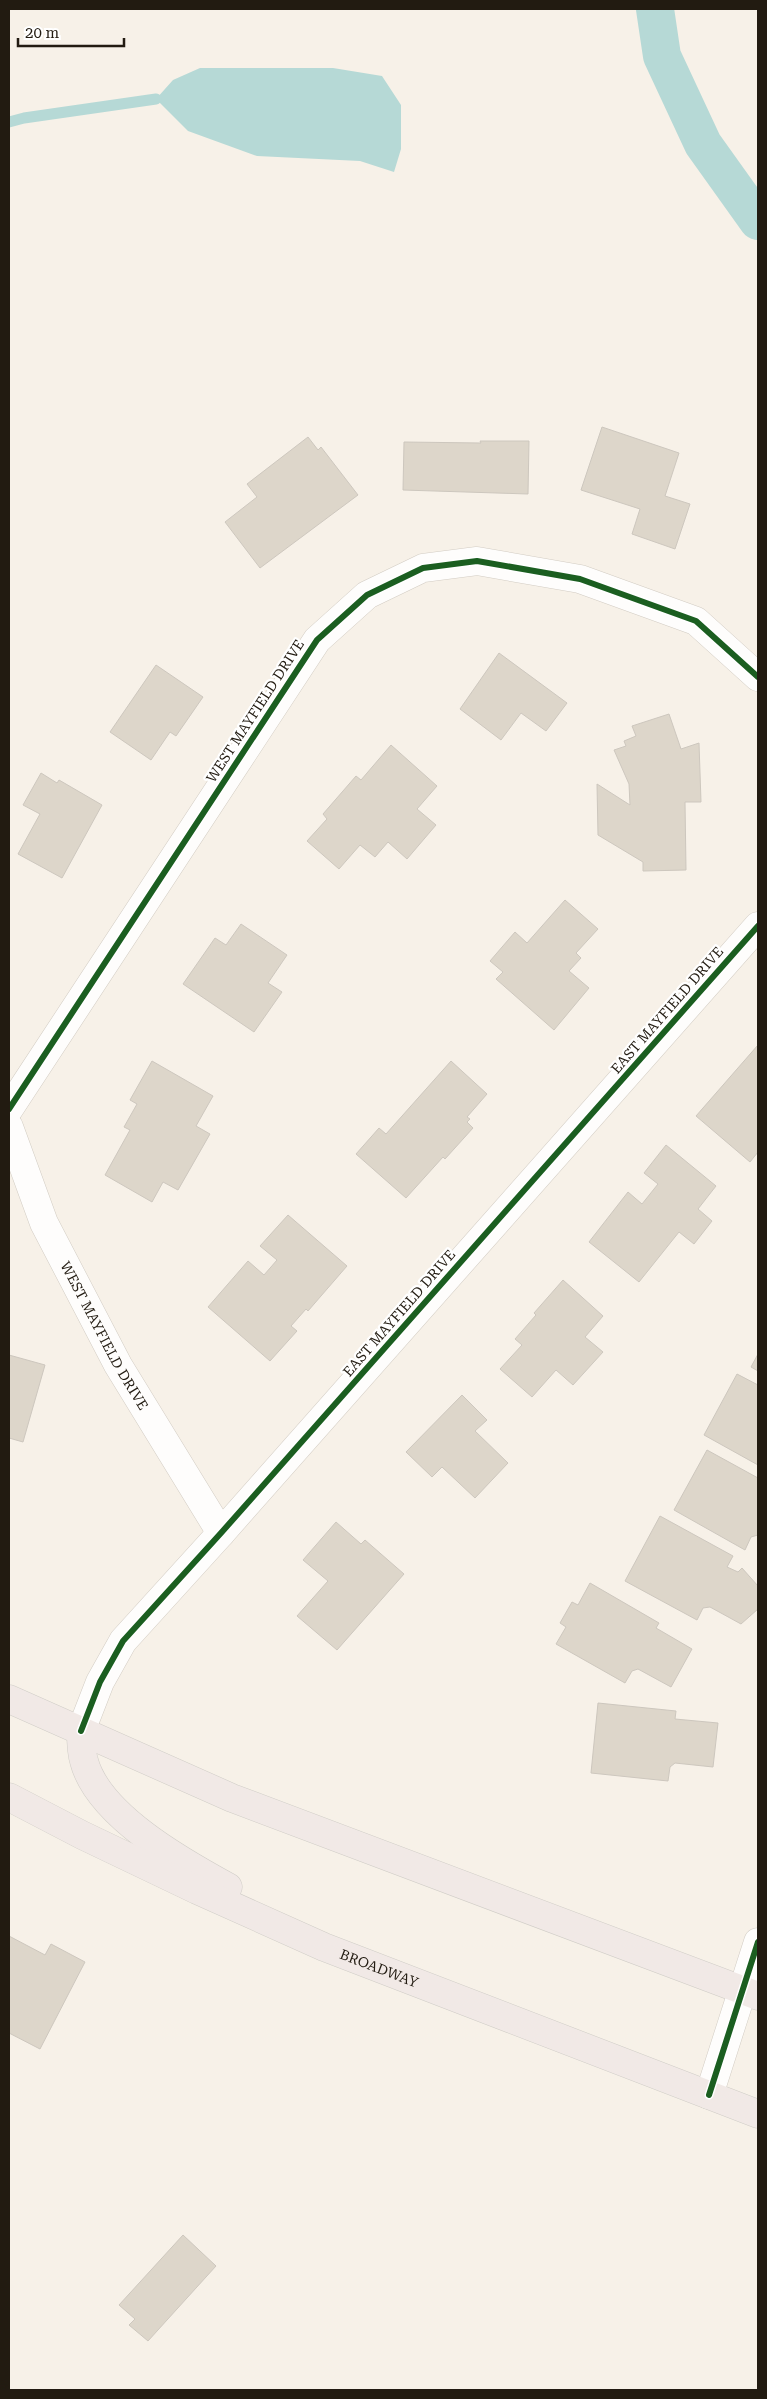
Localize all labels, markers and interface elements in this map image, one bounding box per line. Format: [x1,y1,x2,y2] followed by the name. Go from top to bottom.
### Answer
[18,15,124,47] scale bar
[25,24,60,42] text: 20 m
[203,637,307,785] street label: WEST MAYFIELD DRIVE
[608,943,726,1077] street label: EAST MAYFIELD DRIVE
[340,1246,458,1380] street label: EAST MAYFIELD DRIVE
[57,1259,152,1413] street label: WEST MAYFIELD DRIVE
[338,1946,421,1991] street label: BROADWAY

